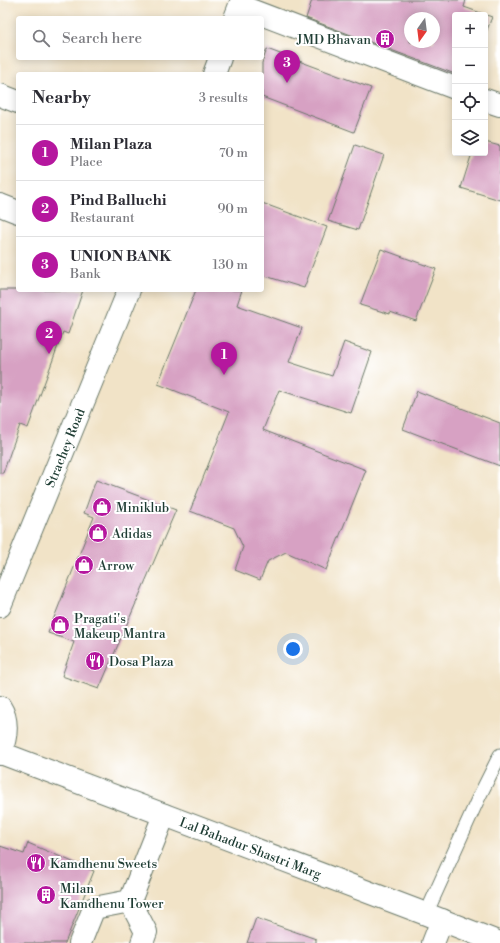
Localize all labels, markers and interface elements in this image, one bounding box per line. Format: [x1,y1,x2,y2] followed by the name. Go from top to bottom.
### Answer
[404,12,440,48] north arrow
[452,12,488,156] map controls
[452,12,488,48] button: +
[16,16,264,60] search box
[30,27,52,49] icon: search
[374,28,396,50] building icon: JMD Bhavan
[62,29,142,48] text: Search here
[296,32,371,48] place label: JMD Bhavan
[452,48,488,84] button: −
[274,50,300,83] pin: 3
[452,84,488,120] button: locate
[32,87,91,109] text: Nearby
[199,90,248,106] text: 3 results
[452,120,488,156] button: layers
[70,135,152,154] text: Milan Plaza
[42,145,48,161] text: 1
[219,145,248,161] text: 70 m
[70,154,102,170] text: Place
[70,191,167,210] text: Pind Balluchi
[41,201,49,217] text: 2
[217,201,248,217] text: 90 m
[70,210,135,226] text: Restaurant
[70,247,172,266] text: UNION BANK
[41,257,49,273] text: 3
[213,257,248,273] text: 130 m
[70,266,100,282] text: Bank
[36,321,62,354] pin: 2
[211,342,237,375] pin: 1
[42,406,89,490] street label: Strachey Road
[91,496,113,518] shop icon: Miniklub
[116,500,169,516] place label: Miniklub
[87,522,109,544] shop icon: Adidas
[111,526,152,542] place label: Adidas
[73,554,95,576] shop icon: Arrow
[97,558,135,574] place label: Arrow
[74,611,166,642] place label: Pragati's Makeup Mantra
[49,614,71,636] shop icon: Pragati's Makeup Mantra
[283,639,303,659] your location
[84,650,106,672] restaurant icon: Dosa Plaza
[109,654,174,670] place label: Dosa Plaza
[177,814,324,883] street label: Lal Bahadur Shastri Marg
[25,852,47,874] restaurant icon: Kamdhenu Sweets
[50,856,157,872] place label: Kamdhenu Sweets
[60,881,164,912] place label: Milan Kamdhenu Tower
[35,884,57,906] building icon: Milan Kamdhenu Tower

